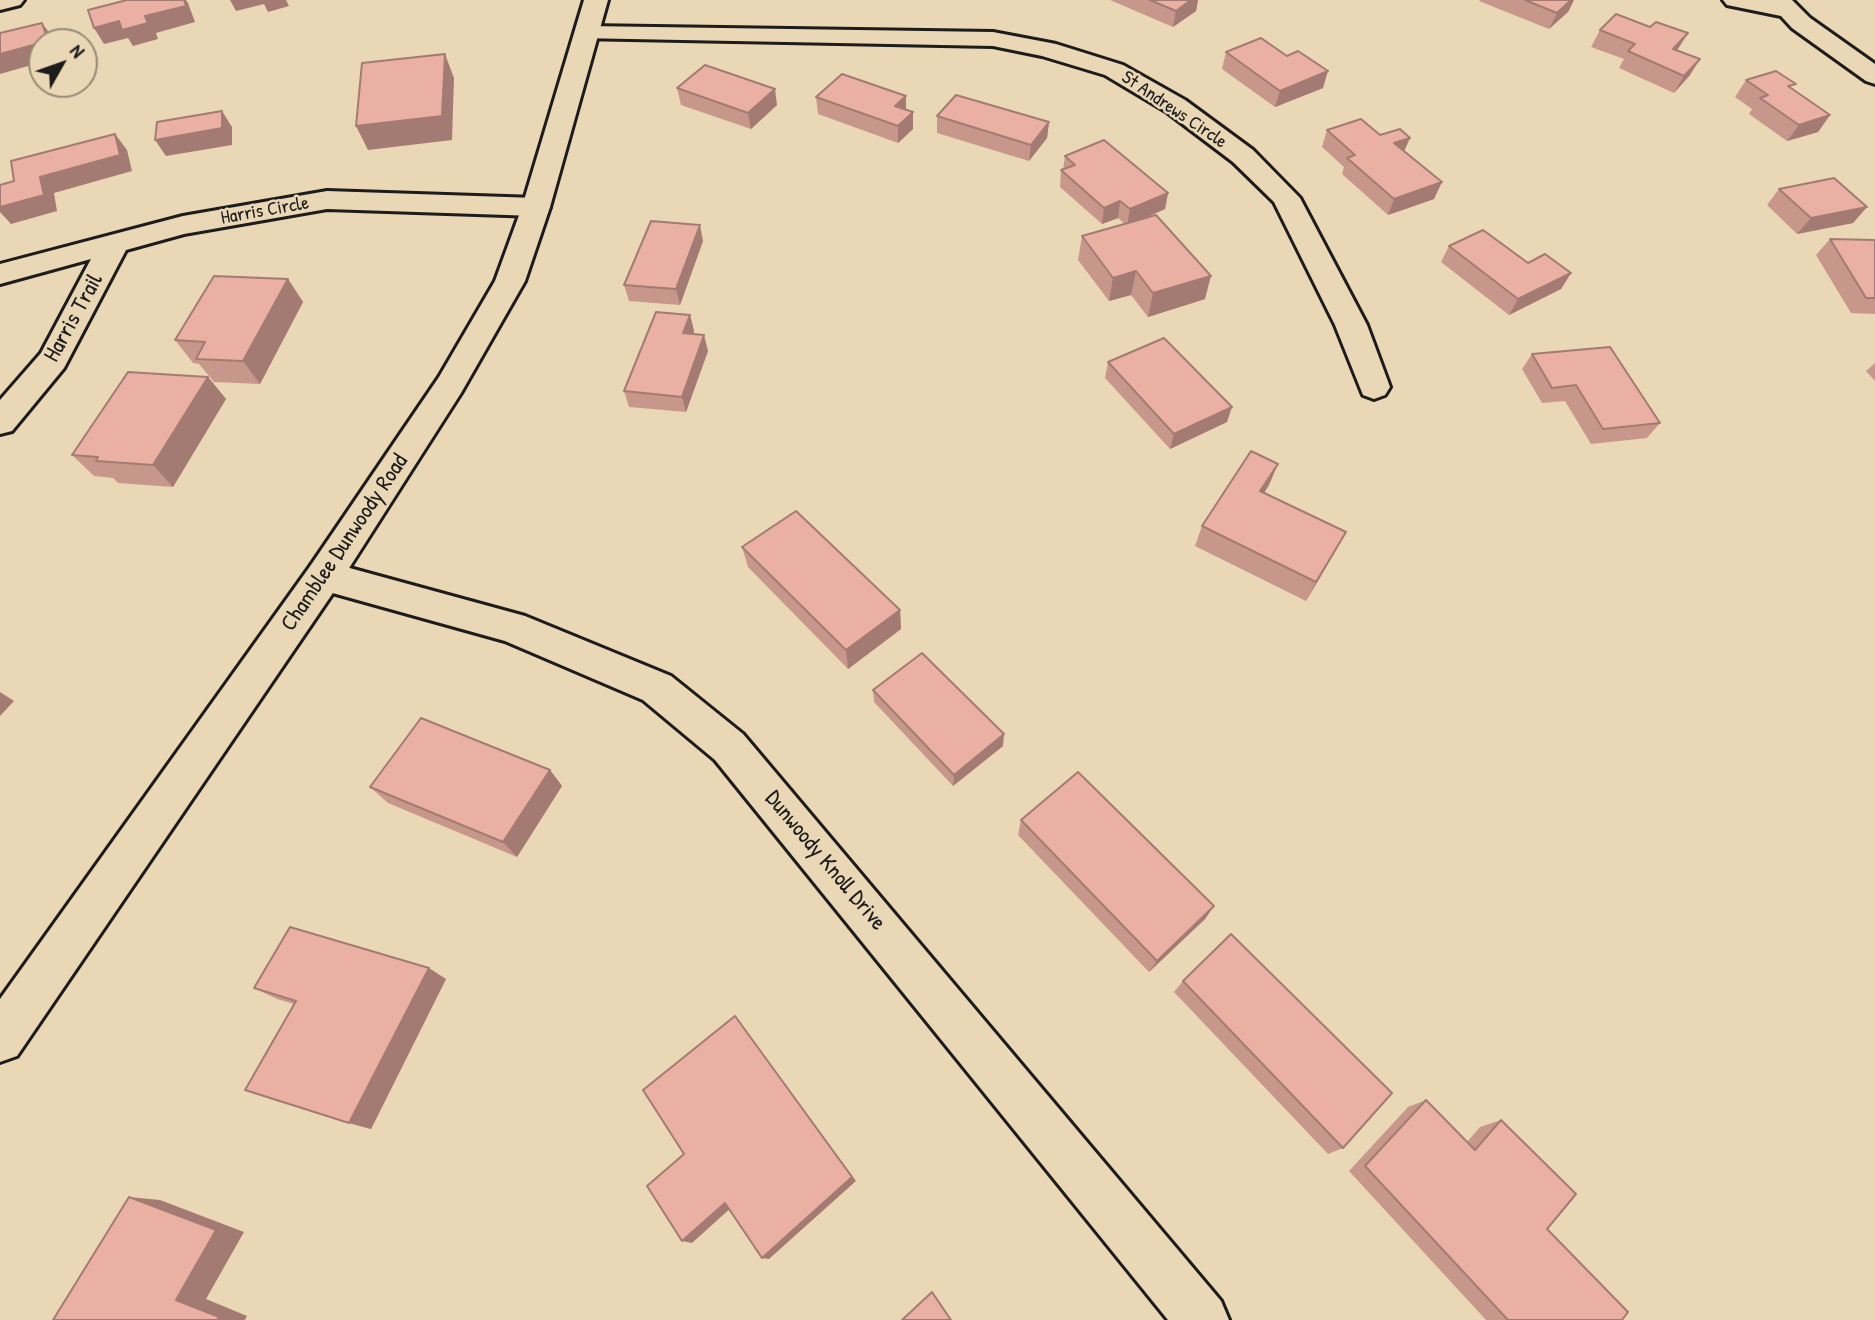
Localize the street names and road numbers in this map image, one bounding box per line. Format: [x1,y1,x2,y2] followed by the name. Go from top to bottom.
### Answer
[1117,66,1231,154] street label: St Andrews Circle
[219,192,311,230] street label: Harris Circle
[38,269,110,367] street label: Harris Trail
[276,449,414,637] street label: Chamblee Dunwoody Road
[759,786,891,936] street label: Dunwoody Knoll Drive

